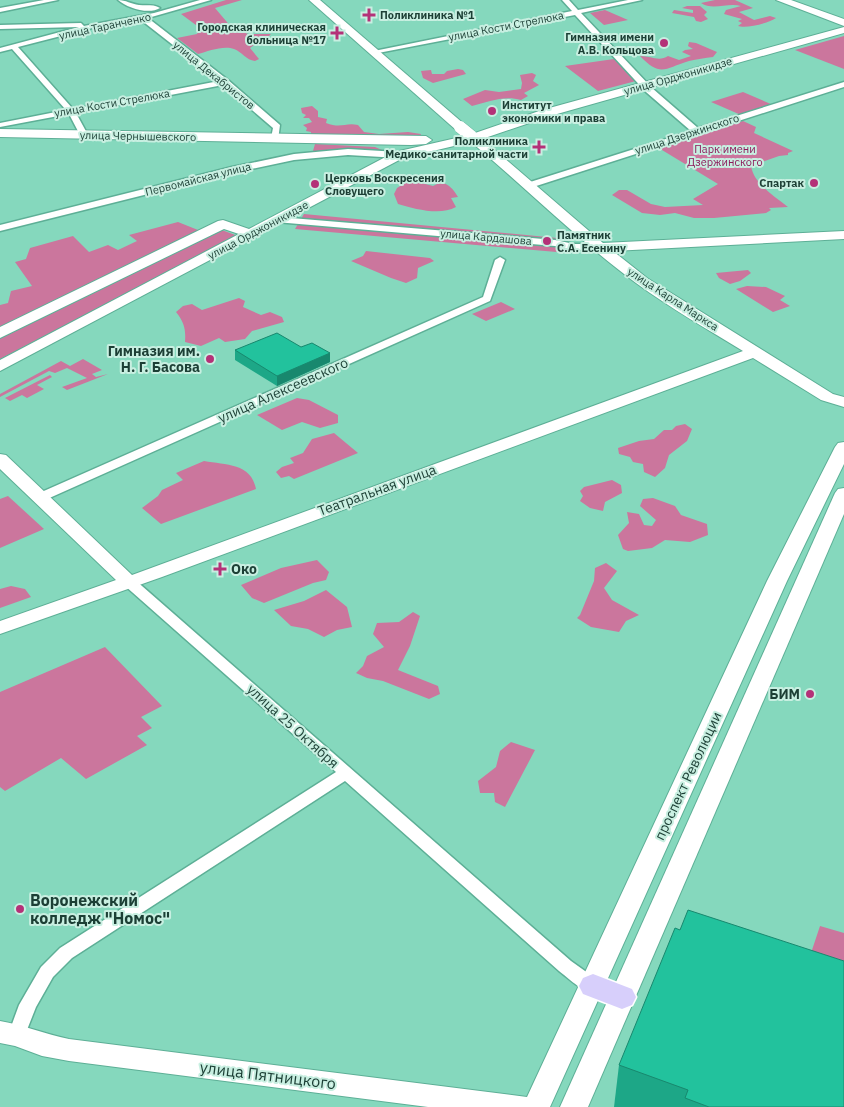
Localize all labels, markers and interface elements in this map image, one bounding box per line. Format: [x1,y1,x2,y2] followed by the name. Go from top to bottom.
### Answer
[362,8,376,22] marker: Поликлиника №1
[380,8,475,22] place label: Поликлиника №1
[447,8,565,44] street label: улица Кости Стрелюка
[58,9,152,43] street label: улица Таранченко
[197,20,326,47] place label: Городская клиническая больница №17
[330,26,344,40] marker: Городская клиническая больница №17
[565,30,654,57] place label: Гимназия имени А.В. Кольцова
[658,37,670,49] marker: Гимназия имени А.В. Кольцова
[170,38,258,112] street label: улица Декабристов
[622,54,734,98] street label: улица Орджоникидзе
[53,86,171,120] street label: улица Кости Стрелюка
[502,98,605,125] place label: Институт экономики и права
[486,105,498,117] marker: Институт экономики и права
[633,111,741,157] street label: улица Дзержинского
[80,128,196,144] street label: улица Чернышевского
[385,134,528,161] place label: Поликлиника Медико-санитарной части
[532,140,546,154] marker: Поликлиника Медико-санитарной части
[687,142,763,169] park label: Парк имени Дзержинского
[144,159,253,199] street label: Первомайская улица
[325,171,444,198] place label: Церковь Воскресения Словущего
[759,176,804,190] place label: Спартак
[808,177,820,189] marker: Спартак
[309,178,321,190] marker: Церковь Воскресения Словущего
[205,198,311,262] street label: улица Орджоникидзе
[440,226,532,248] street label: улица Кардашова
[557,228,626,255] place label: Памятник С.А. Есенину
[541,235,553,247] marker: Памятник С.А. Есенину
[625,264,721,334] street label: улица Карла Маркса
[108,342,200,376] place label: Гимназия им. Н. Г. Басова
[204,353,216,365] marker: Гимназия им. Н. Г. Басова
[215,353,351,427] street label: улица Алексеевского
[315,460,439,520] street label: Театральная улица
[231,560,257,578] place label: Око
[213,562,227,576] marker: Око
[243,680,343,772] street label: улица 25 Октября
[769,685,800,703] place label: БИМ
[804,688,816,700] marker: БИМ
[650,709,726,843] street label: проспект Революции
[30,890,170,928] place label: Воронежский колледж "Номос"
[14,903,26,915] marker: Воронежский колледж "Номос"
[199,1057,337,1093] street label: улица Пятницкого

